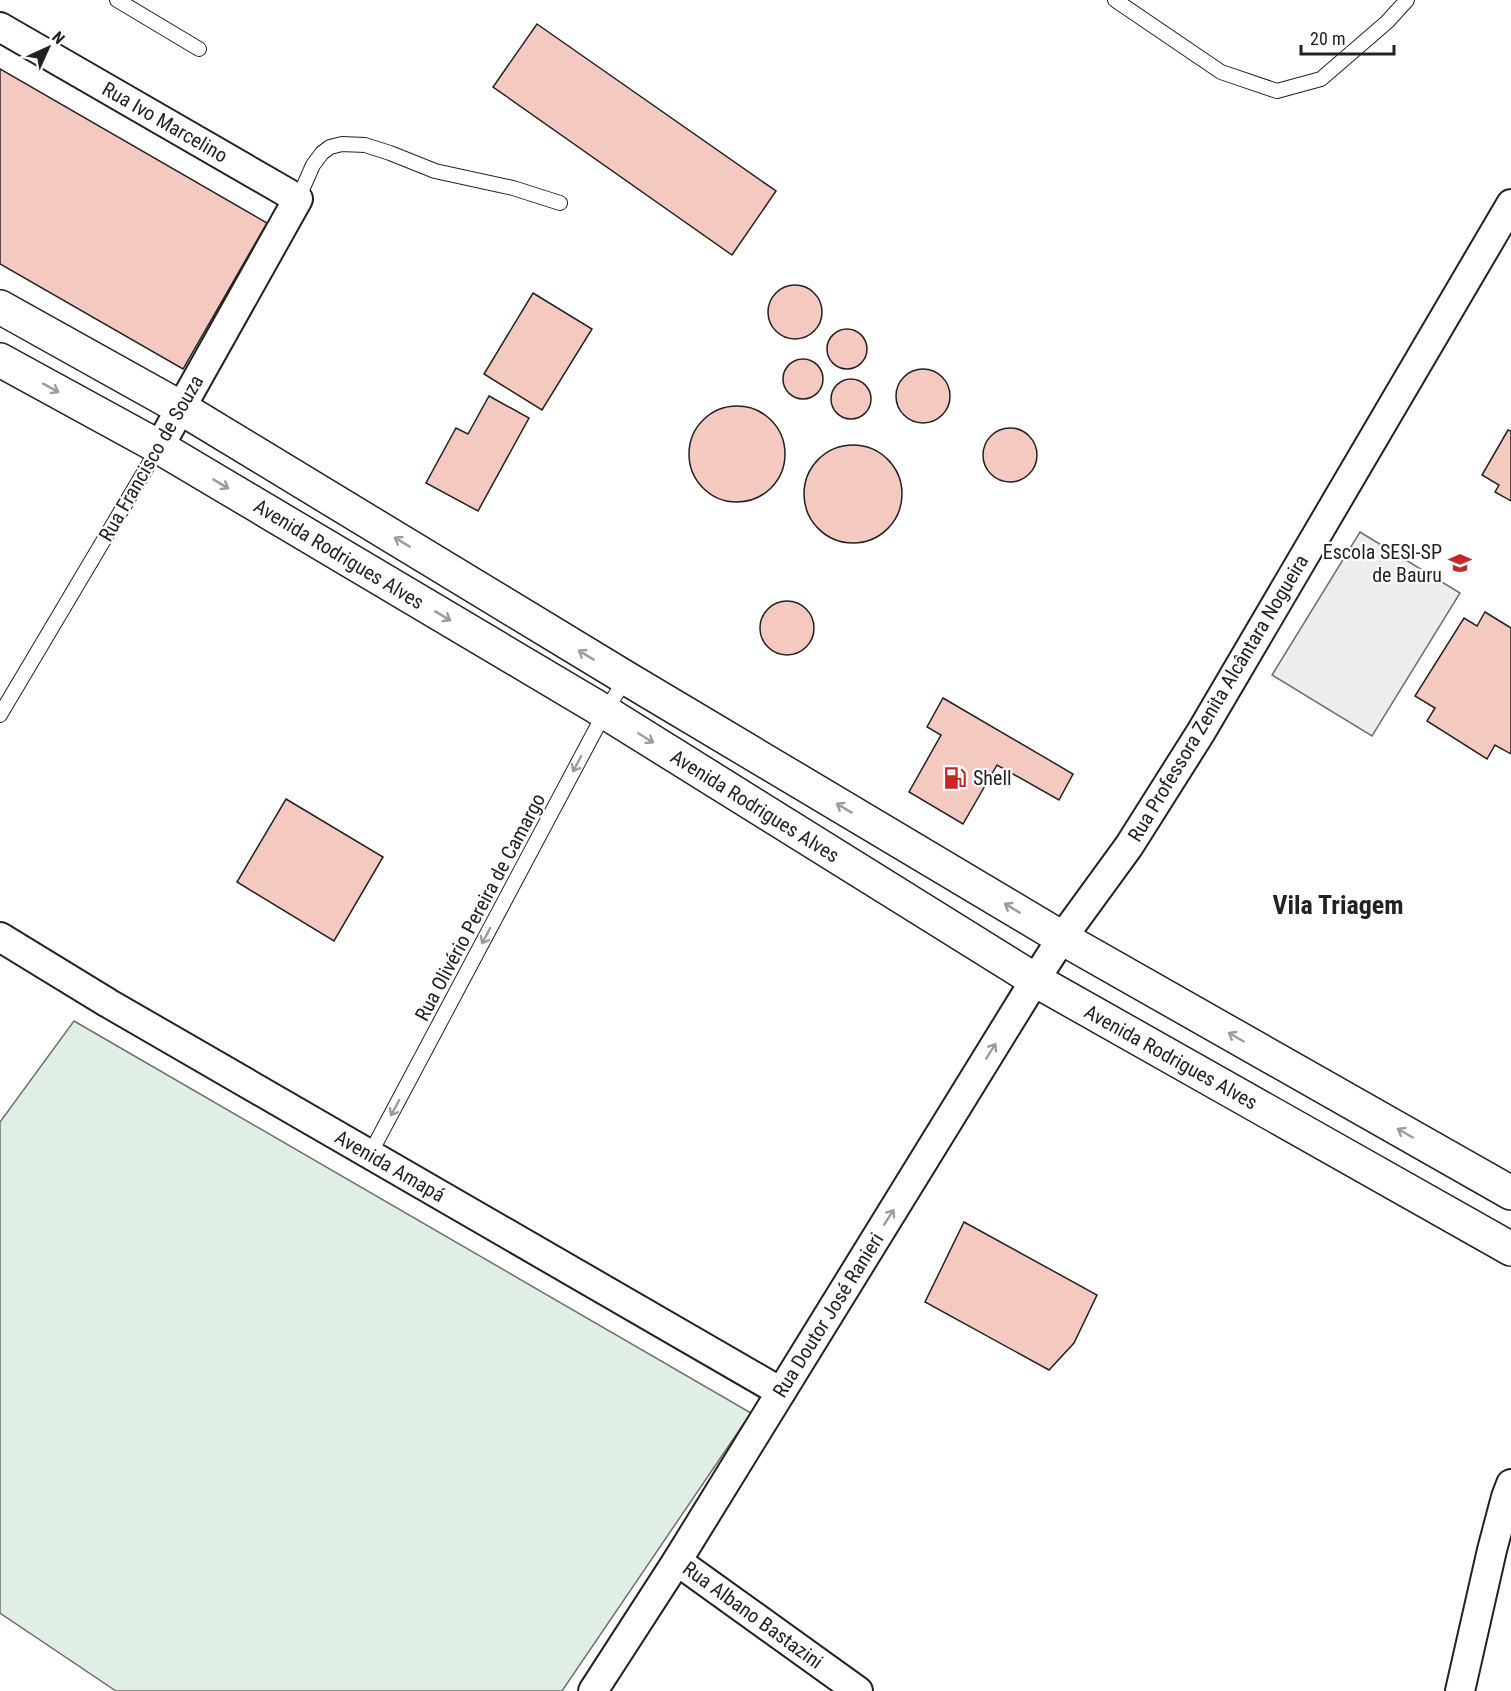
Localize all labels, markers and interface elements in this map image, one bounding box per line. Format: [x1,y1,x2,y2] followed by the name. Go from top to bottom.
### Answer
[18,18,78,78] north arrow
[1301,18,1394,56] scale bar
[48,28,68,48] text: N
[1310,28,1345,49] text: 20 m
[98,76,232,168] street label: Rua Ivo Marcelino
[94,371,208,545] street label: Rua Francisco de Souza
[42,382,59,394] one-way arrow
[212,478,229,490] one-way arrow
[250,494,428,614] street label: Avenida Rodrigues Alves
[394,536,411,548] one-way arrow
[1323,540,1442,587] place label: Escola SESI-SP de Bauru
[1123,550,1313,846] street label: Rua Professora Zenita Alcântara Nogueira
[1447,550,1473,576] school or university icon: Escola SESI-SP de Bauru
[434,610,451,622] one-way arrow
[578,648,595,661] one-way arrow
[637,732,654,744] one-way arrow
[666,744,844,868] street label: Avenida Rodrigues Alves
[571,754,582,772] one-way arrow
[942,765,968,791] fuel station icon: Shell
[973,766,1012,790] place label: Shell
[410,789,550,1025] street label: Rua Olivério Pereira de Camargo
[836,802,853,814] one-way arrow
[1272,890,1404,920] district label: Vila Triagem
[1004,902,1021,914] one-way arrow
[480,927,492,944] one-way arrow
[1080,999,1262,1115] street label: Avenida Rodrigues Alves
[1228,1030,1245,1042] one-way arrow
[986,1043,998,1060] one-way arrow
[389,1099,401,1116] one-way arrow
[331,1125,449,1207] street label: Avenida Amapá
[1397,1127,1414,1139] one-way arrow
[883,1209,895,1226] one-way arrow
[768,1228,888,1402] street label: Rua Doutor José Ranieri
[678,1556,828,1674] street label: Rua Albano Bastazini

